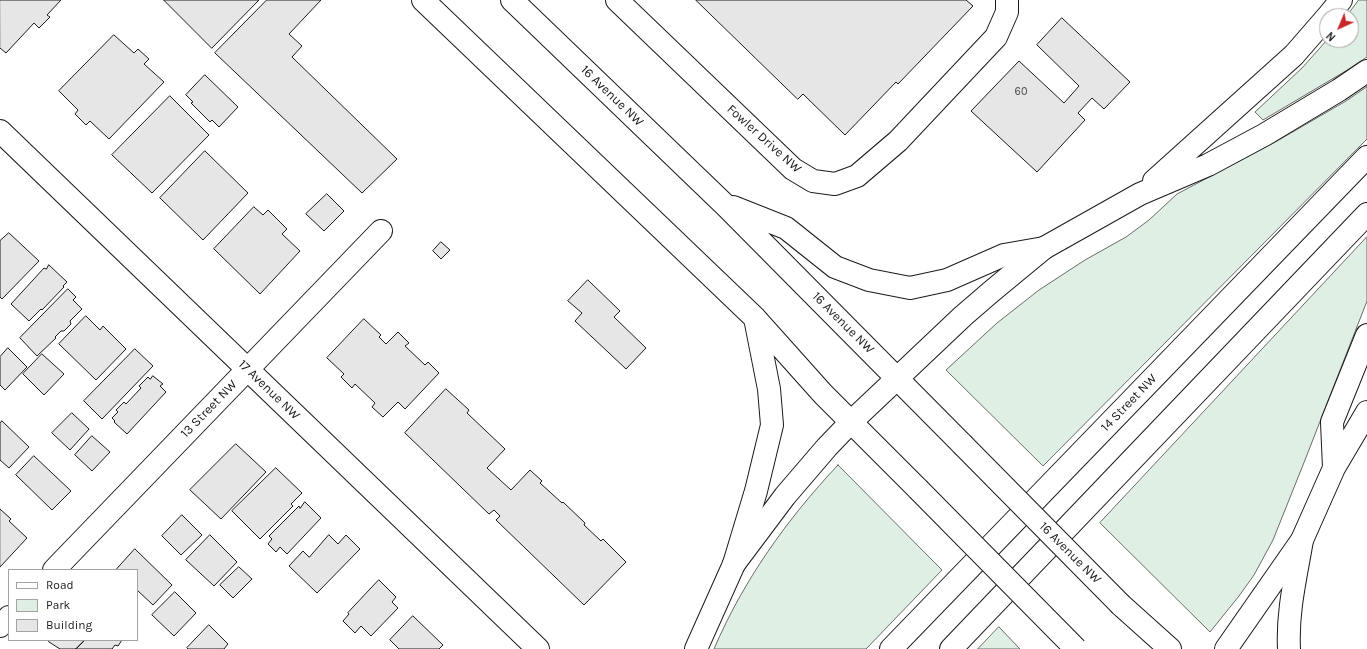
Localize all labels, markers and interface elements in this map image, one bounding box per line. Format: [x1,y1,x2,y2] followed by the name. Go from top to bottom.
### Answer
[1319,8,1359,48] north arrow
[1324,29,1338,44] text: N
[577,62,647,130] street label: 16 Avenue NW
[1015,85,1027,99] house number: 60
[723,101,805,177] street label: Fowler Drive NW
[809,289,877,357] street label: 16 Avenue NW
[235,357,303,423] street label: 17 Avenue NW
[1098,371,1160,435] street label: 14 Street NW
[178,377,240,441] street label: 13 Street NW
[1036,519,1104,587] street label: 16 Avenue NW
[8,569,138,641] legend
[46,578,74,592] text: Road
[46,598,70,612] text: Park
[46,618,92,632] text: Building

